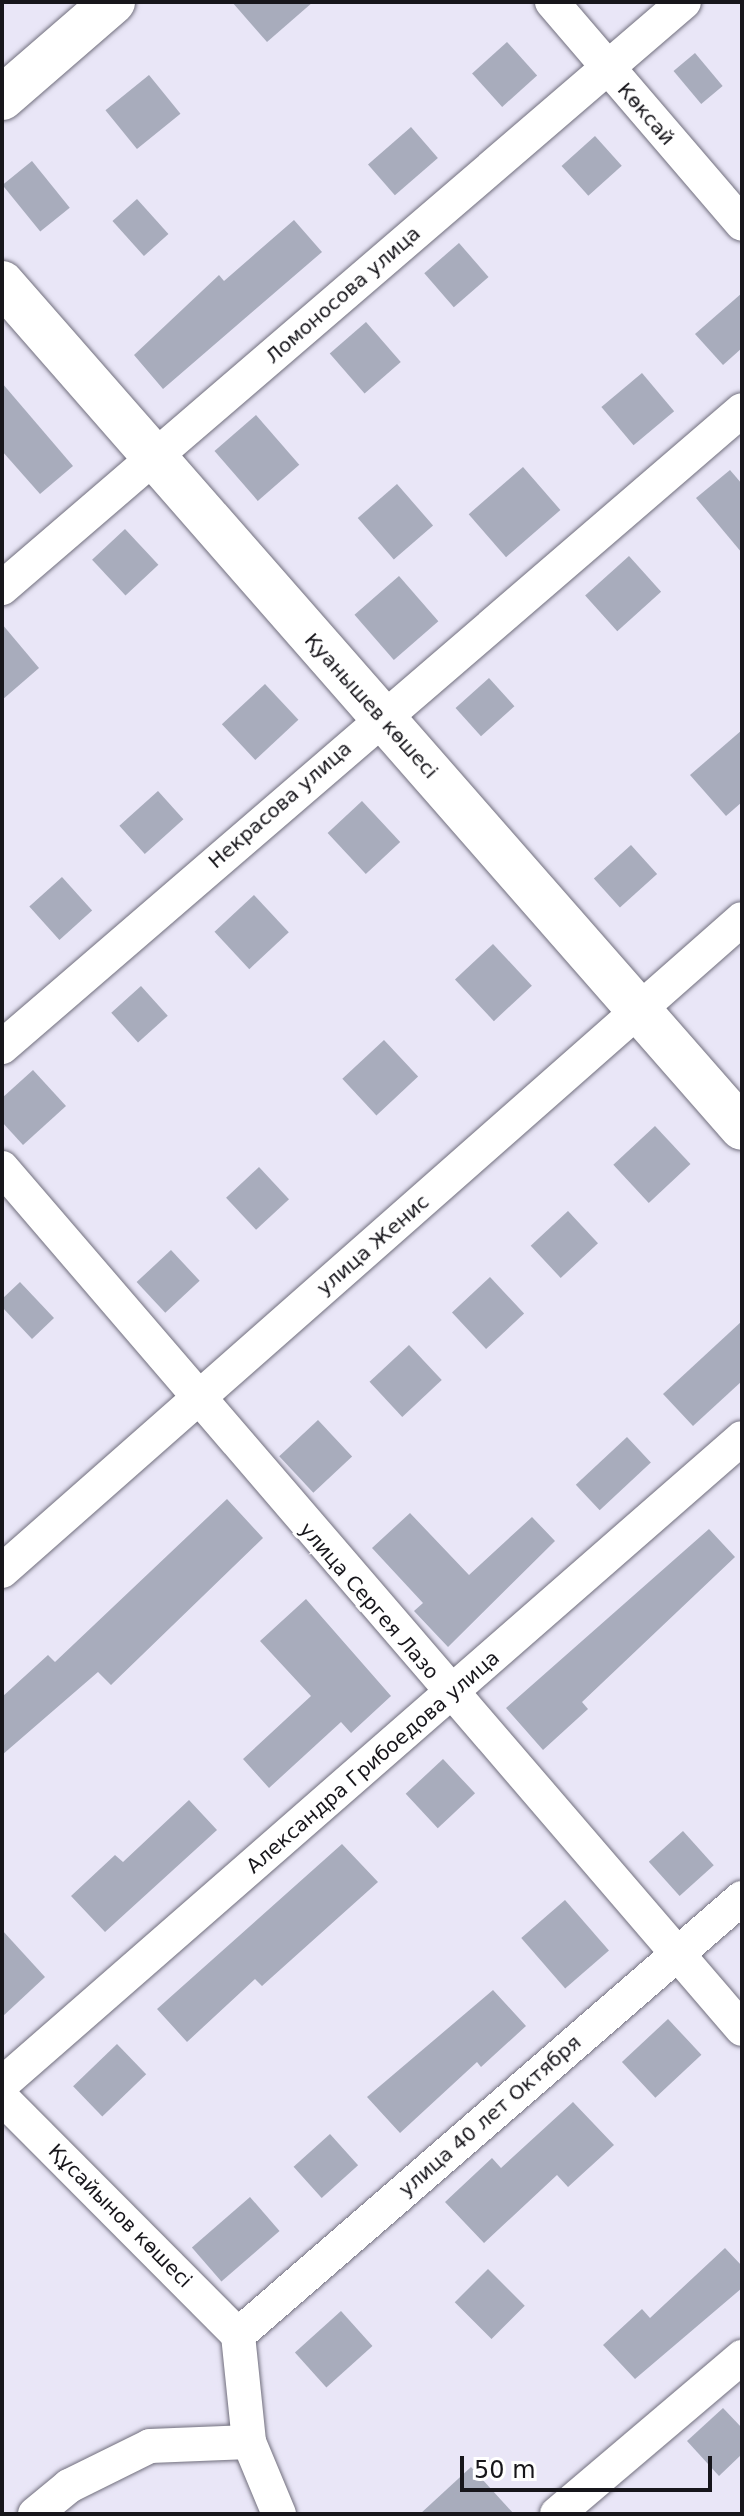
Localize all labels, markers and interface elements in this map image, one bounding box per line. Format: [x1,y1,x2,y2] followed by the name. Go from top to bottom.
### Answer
[612,78,680,150] street label: Көксай
[261,221,425,369] street label: Ломоносова улица
[299,628,443,784] street label: Қуанышев көшесі
[204,736,356,874] street label: Некрасова улица
[312,1190,434,1300] street label: улица Женис
[294,1518,444,1684] street label: улица Сергея Лазо
[242,1646,504,1878] street label: Александра Грибоедова улица
[394,2030,586,2202] street label: улица 40 лет Октября
[43,2139,197,2293] street label: Құсайынов көшесі
[464,2440,716,2490] scale bar
[474,2456,536,2484] text: 50 m

